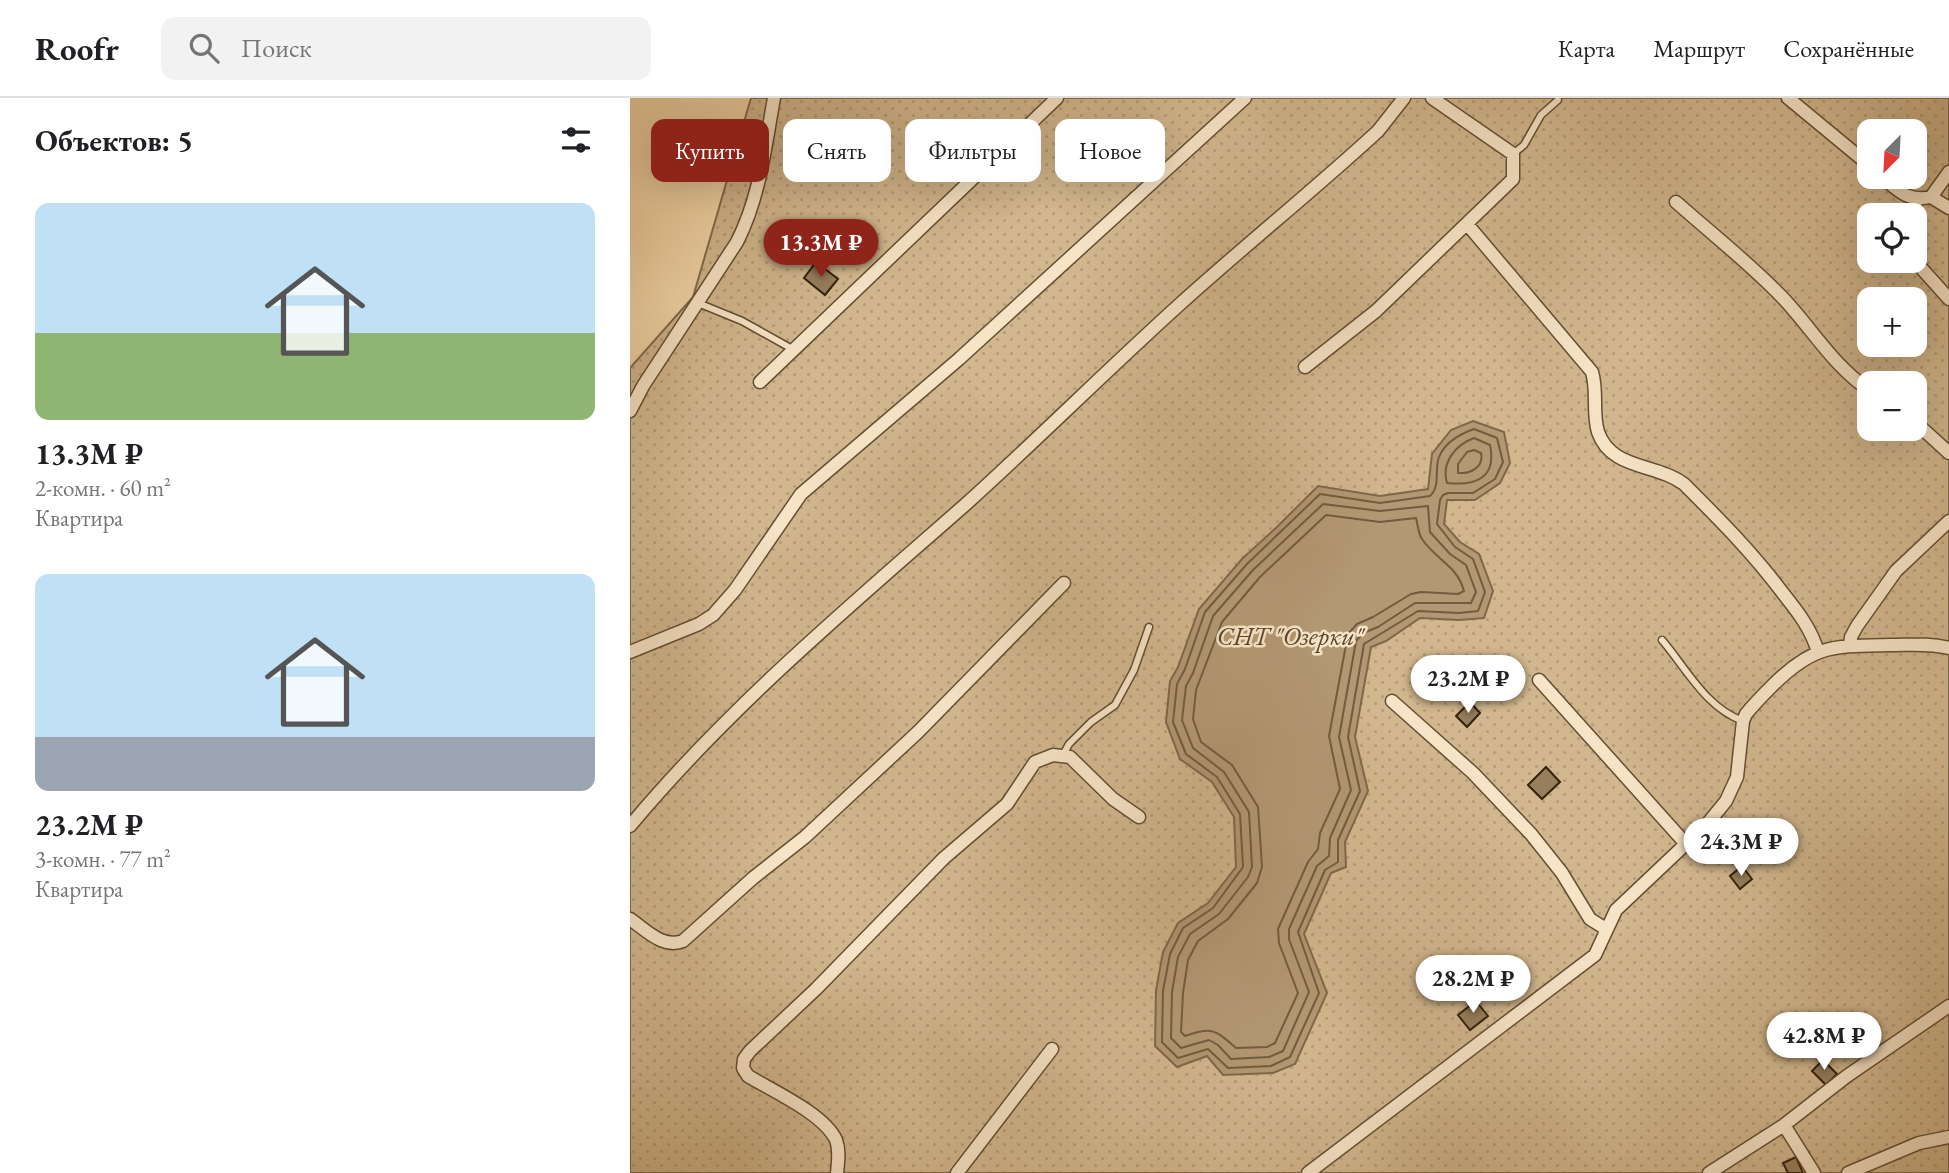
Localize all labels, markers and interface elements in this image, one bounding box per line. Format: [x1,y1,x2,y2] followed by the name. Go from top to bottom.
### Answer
[161,17,651,80] search box
[35,27,119,70] text: Roofr
[185,29,223,67] icon: search
[241,31,312,65] text: Поиск
[1558,33,1615,64] text: Карта
[1653,33,1745,64] text: Маршрут
[1783,33,1914,64] text: Сохранённые
[651,119,769,182] chip: Купить
[783,119,891,182] chip: Снять
[905,119,1041,182] chip: Фильтры
[1055,119,1165,182] chip: Новое
[1857,119,1927,189] north arrow
[1857,119,1927,441] map controls
[35,121,193,160] text: Объектов: 5
[557,121,595,159] icon: filters
[1857,203,1927,273] button: locate
[756,220,886,279] pin: 13.3M ₽
[780,227,862,257] text: 13.3M ₽
[252,248,378,374] icon: home
[1857,287,1927,357] button: +
[1857,371,1927,441] button: −
[35,434,143,473] text: 13.3M ₽
[35,473,171,503] text: 2-комн. · 60 m²
[35,503,123,533] text: Квартира
[252,619,378,745] icon: home
[1217,619,1366,653] park label: СНТ "Озерки"
[1403,656,1533,715] pin: 23.2M ₽
[1427,663,1509,693] text: 23.2M ₽
[35,805,143,844] text: 23.2M ₽
[1676,818,1806,878] pin: 24.3M ₽
[1700,826,1782,856] text: 24.3M ₽
[35,844,171,874] text: 3-комн. · 77 m²
[35,874,123,904] text: Квартира
[1408,956,1538,1015] pin: 28.2M ₽
[1432,963,1514,993] text: 28.2M ₽
[1759,1012,1889,1072] pin: 42.8M ₽
[1783,1020,1865,1050] text: 42.8M ₽

